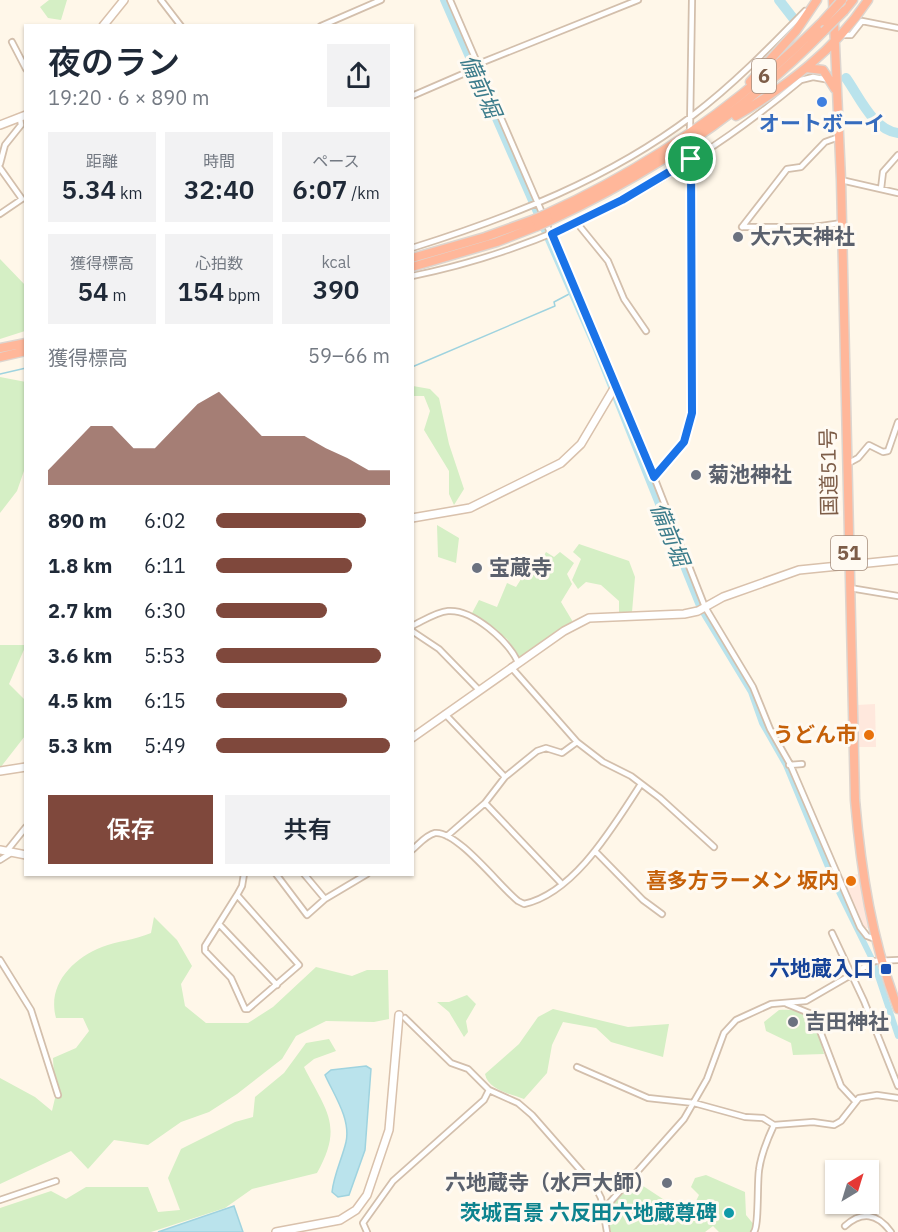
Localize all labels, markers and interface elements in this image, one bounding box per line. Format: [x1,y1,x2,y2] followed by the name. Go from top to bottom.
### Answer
[48,40,180,83] text: 夜のラン
[327,44,390,107] button: share
[455,50,509,125] water label: 備前堀
[752,59,776,93] road number: 6
[48,84,209,111] text: 19:20 · 6 × 890 m
[815,95,829,109] marker: オートボーイ
[759,109,885,137] place label: オートボーイ
[665,133,716,184] pin
[674,142,707,175] icon: arrive
[86,151,118,171] text: 距離
[203,151,235,171] text: 時間
[312,151,360,171] text: ペース
[62,172,116,206] text: 5.34
[184,172,254,206] text: 32:40
[292,172,347,206] text: 6:07
[116,183,142,203] text: km
[347,183,380,203] text: /km
[750,222,855,250] place label: 大六天神社
[731,230,745,244] marker: 大六天神社
[321,252,351,272] text: kcal
[70,253,134,273] text: 獲得標高
[195,253,243,273] text: 心拍数
[313,272,359,306] text: 390
[78,274,109,308] text: 54
[177,274,224,308] text: 154
[109,285,126,305] text: m
[224,285,261,305] text: bpm
[308,342,390,369] text: 59–66 m
[48,344,128,371] text: 獲得標高
[813,428,843,516] street label: 国道51号
[708,460,792,488] place label: 菊池神社
[689,468,703,482] marker: 菊池神社
[645,498,697,573] water label: 備前堀
[48,507,107,534] text: 890 m
[144,507,186,534] text: 6:02
[831,536,867,570] road number: 51
[48,552,112,579] text: 1.8 km
[144,552,186,579] text: 6:11
[489,553,552,581] place label: 宝蔵寺
[470,561,484,575] marker: 宝蔵寺
[48,597,112,624] text: 2.7 km
[144,597,186,624] text: 6:30
[48,642,112,669] text: 3.6 km
[144,642,186,669] text: 5:53
[48,687,112,714] text: 4.5 km
[144,687,186,714] text: 6:15
[773,720,857,748] place label: うどん市
[862,728,876,742] marker: うどん市
[48,732,112,759] text: 5.3 km
[144,732,186,759] text: 5:49
[48,795,213,864] button: 保存
[225,795,390,864] button: 共有
[646,866,839,894] place label: 喜多方ラーメン 坂内
[844,874,858,888] marker: 喜多方ラーメン 坂内
[769,954,874,982] place label: 六地蔵入口
[879,962,893,976] marker: 六地蔵入口
[805,1007,889,1035] place label: 吉田神社
[786,1015,800,1029] marker: 吉田神社
[825,1160,879,1214] north arrow
[825,1160,879,1214] map controls
[445,1168,655,1196] place label: 六地蔵寺（水戸大師）
[660,1176,674,1190] marker: 六地蔵寺（水戸大師）
[460,1198,717,1226] place label: 茨城百景 六反田六地蔵尊碑
[722,1206,736,1220] marker: 茨城百景 六反田六地蔵尊碑

